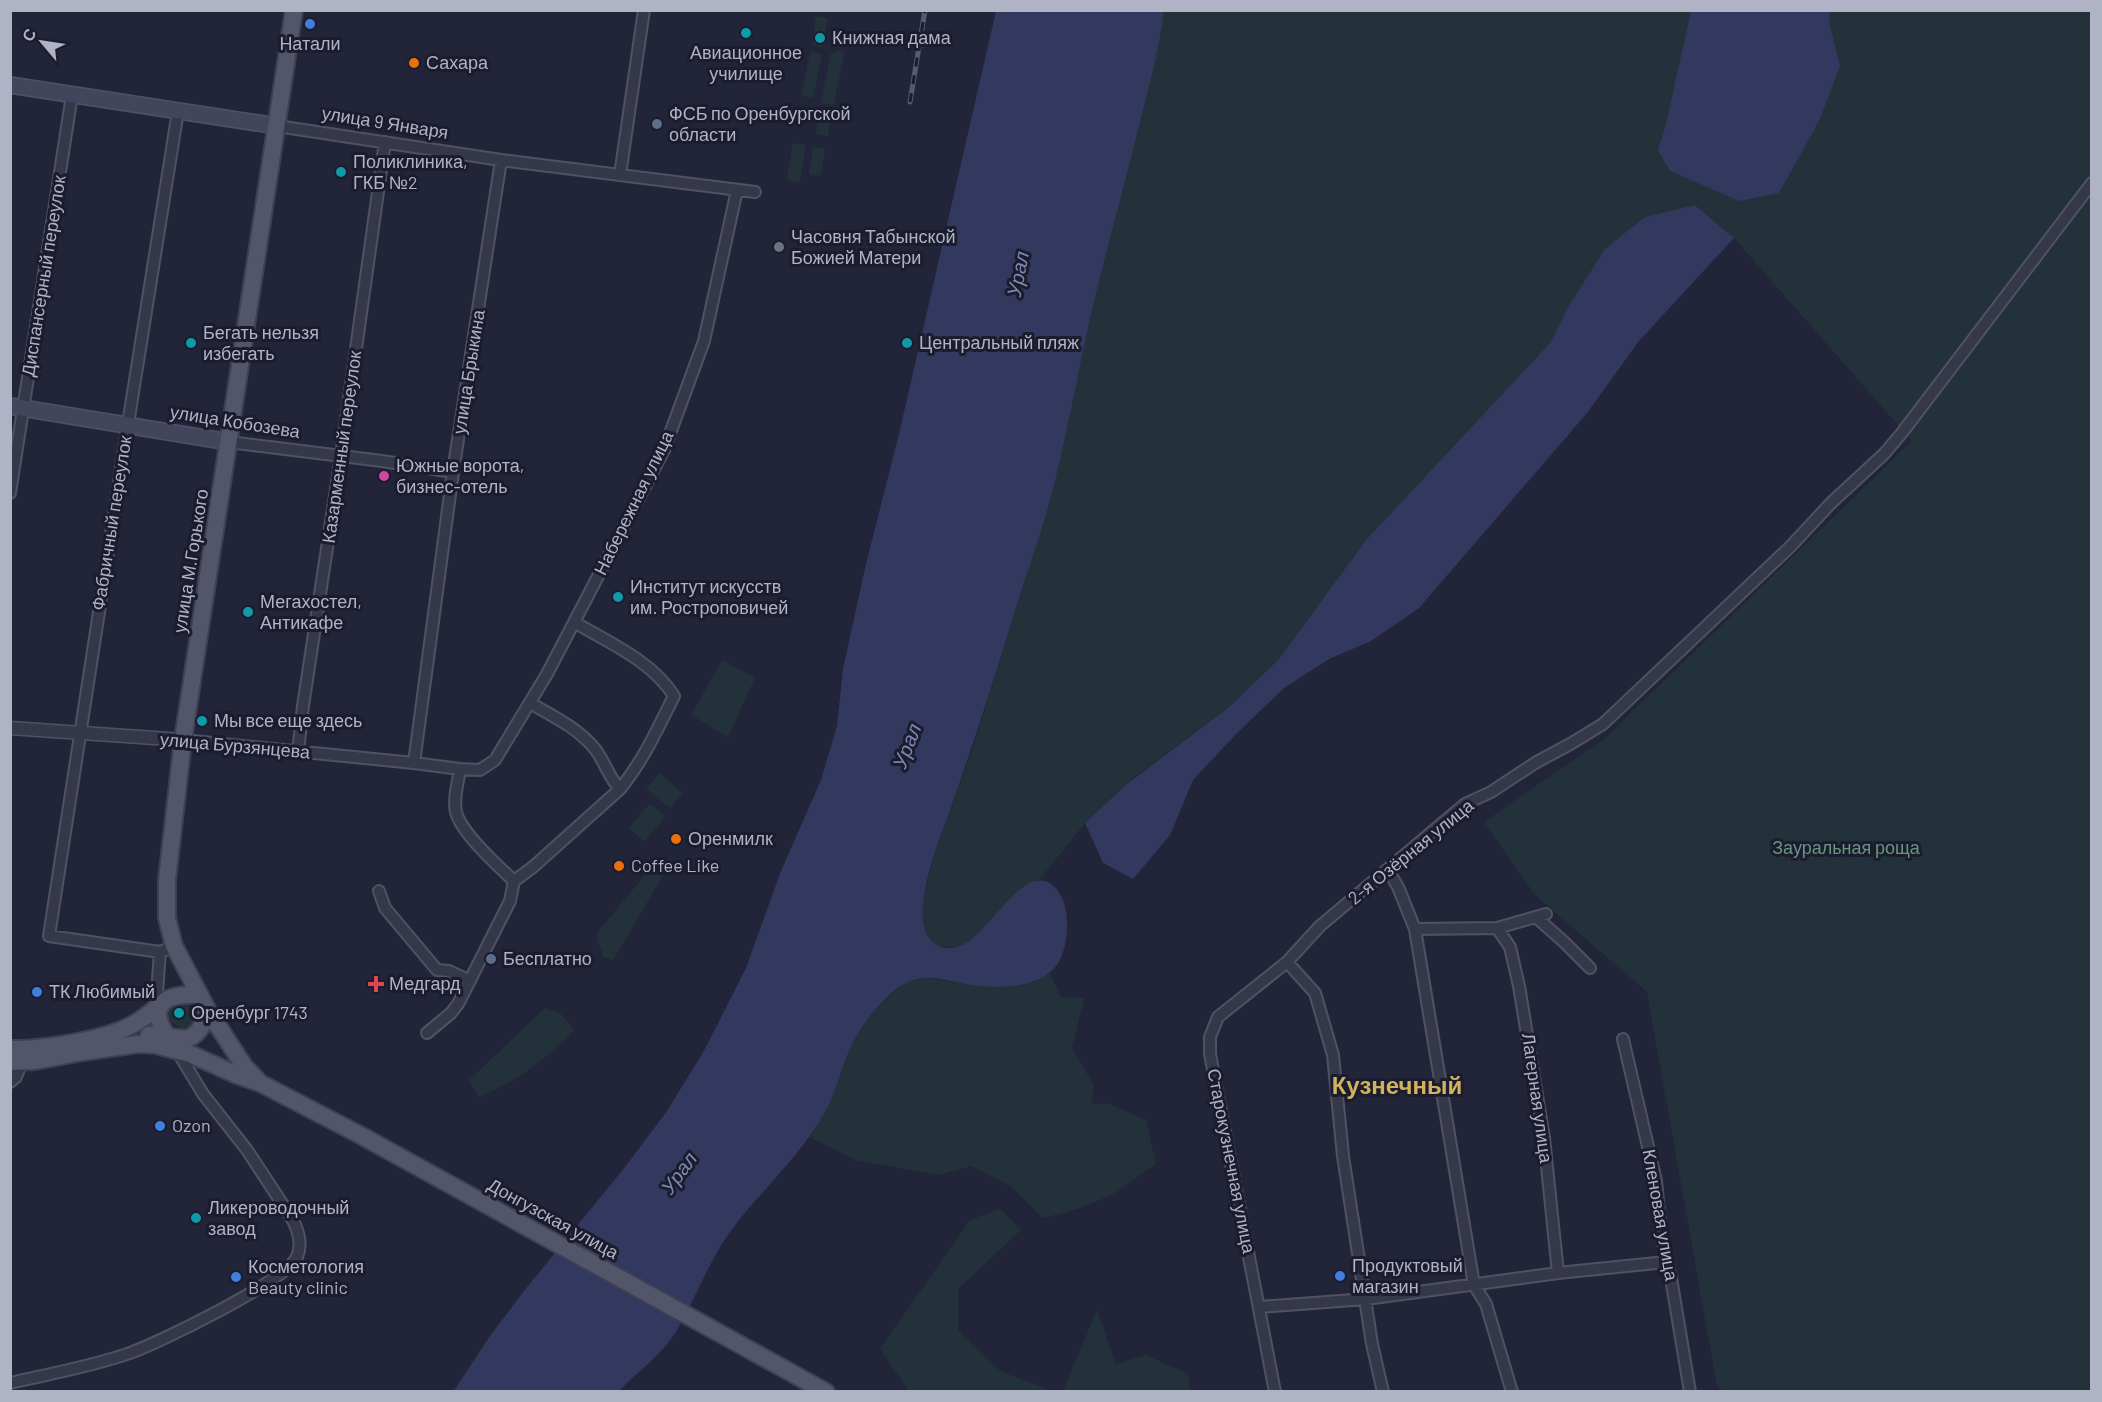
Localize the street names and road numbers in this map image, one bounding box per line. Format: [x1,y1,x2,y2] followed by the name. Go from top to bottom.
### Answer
[320,101,450,143] street label: улица 9 Января
[16,174,70,378] street label: Диспансерный переулок
[447,307,489,436] street label: улица Брыкина
[317,349,365,545] street label: Казарменный переулок
[169,400,303,442] street label: улица Кобозева
[589,426,678,578] street label: Набережная улица
[86,434,136,612] street label: Фабричный переулок
[168,487,212,634] street label: улица М.Горького
[159,727,312,763] street label: улица Бурзянцева
[1343,793,1478,909] street label: 2-я Озёрная улица
[1518,1032,1558,1165] street label: Лагерная улица
[1203,1066,1261,1256] street label: Старокузнечная улица
[1639,1147,1684,1283] street label: Кленовая улица
[484,1173,624,1264] street label: Донгузская улица

